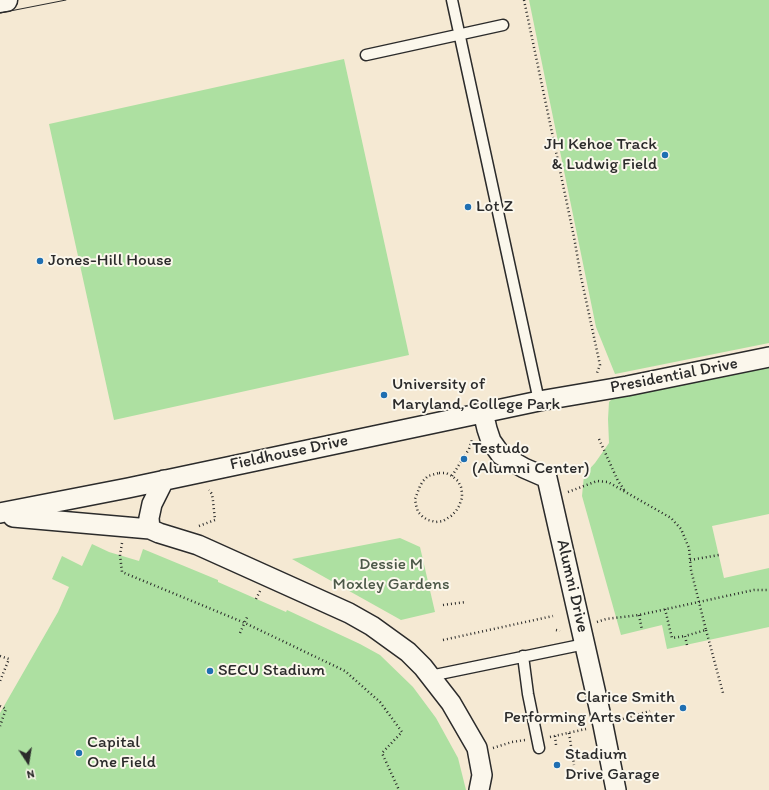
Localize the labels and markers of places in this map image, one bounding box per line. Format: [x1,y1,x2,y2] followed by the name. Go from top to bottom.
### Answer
[544,135,657,175] place label: JH Kehoe Track & Ludwig Field
[660,150,670,160] marker: JH Kehoe Track & Ludwig Field
[476,197,513,217] place label: Lot Z
[463,202,473,212] marker: Lot Z
[48,251,172,271] place label: Jones-Hill House
[35,256,45,266] marker: Jones-Hill House
[392,375,560,415] place label: University of Maryland, College Park
[379,390,389,400] marker: University of Maryland, College Park
[472,439,590,479] place label: Testudo (Alumni Center)
[459,454,469,464] marker: Testudo (Alumni Center)
[218,661,325,681] place label: SECU Stadium
[205,666,215,676] marker: SECU Stadium
[504,688,675,728] place label: Clarice Smith Performing Arts Center
[678,703,688,713] marker: Clarice Smith Performing Arts Center
[87,733,156,773] place label: Capital One Field
[565,745,660,785] place label: Stadium Drive Garage
[74,748,84,758] marker: Capital One Field
[552,760,562,770] marker: Stadium Drive Garage

